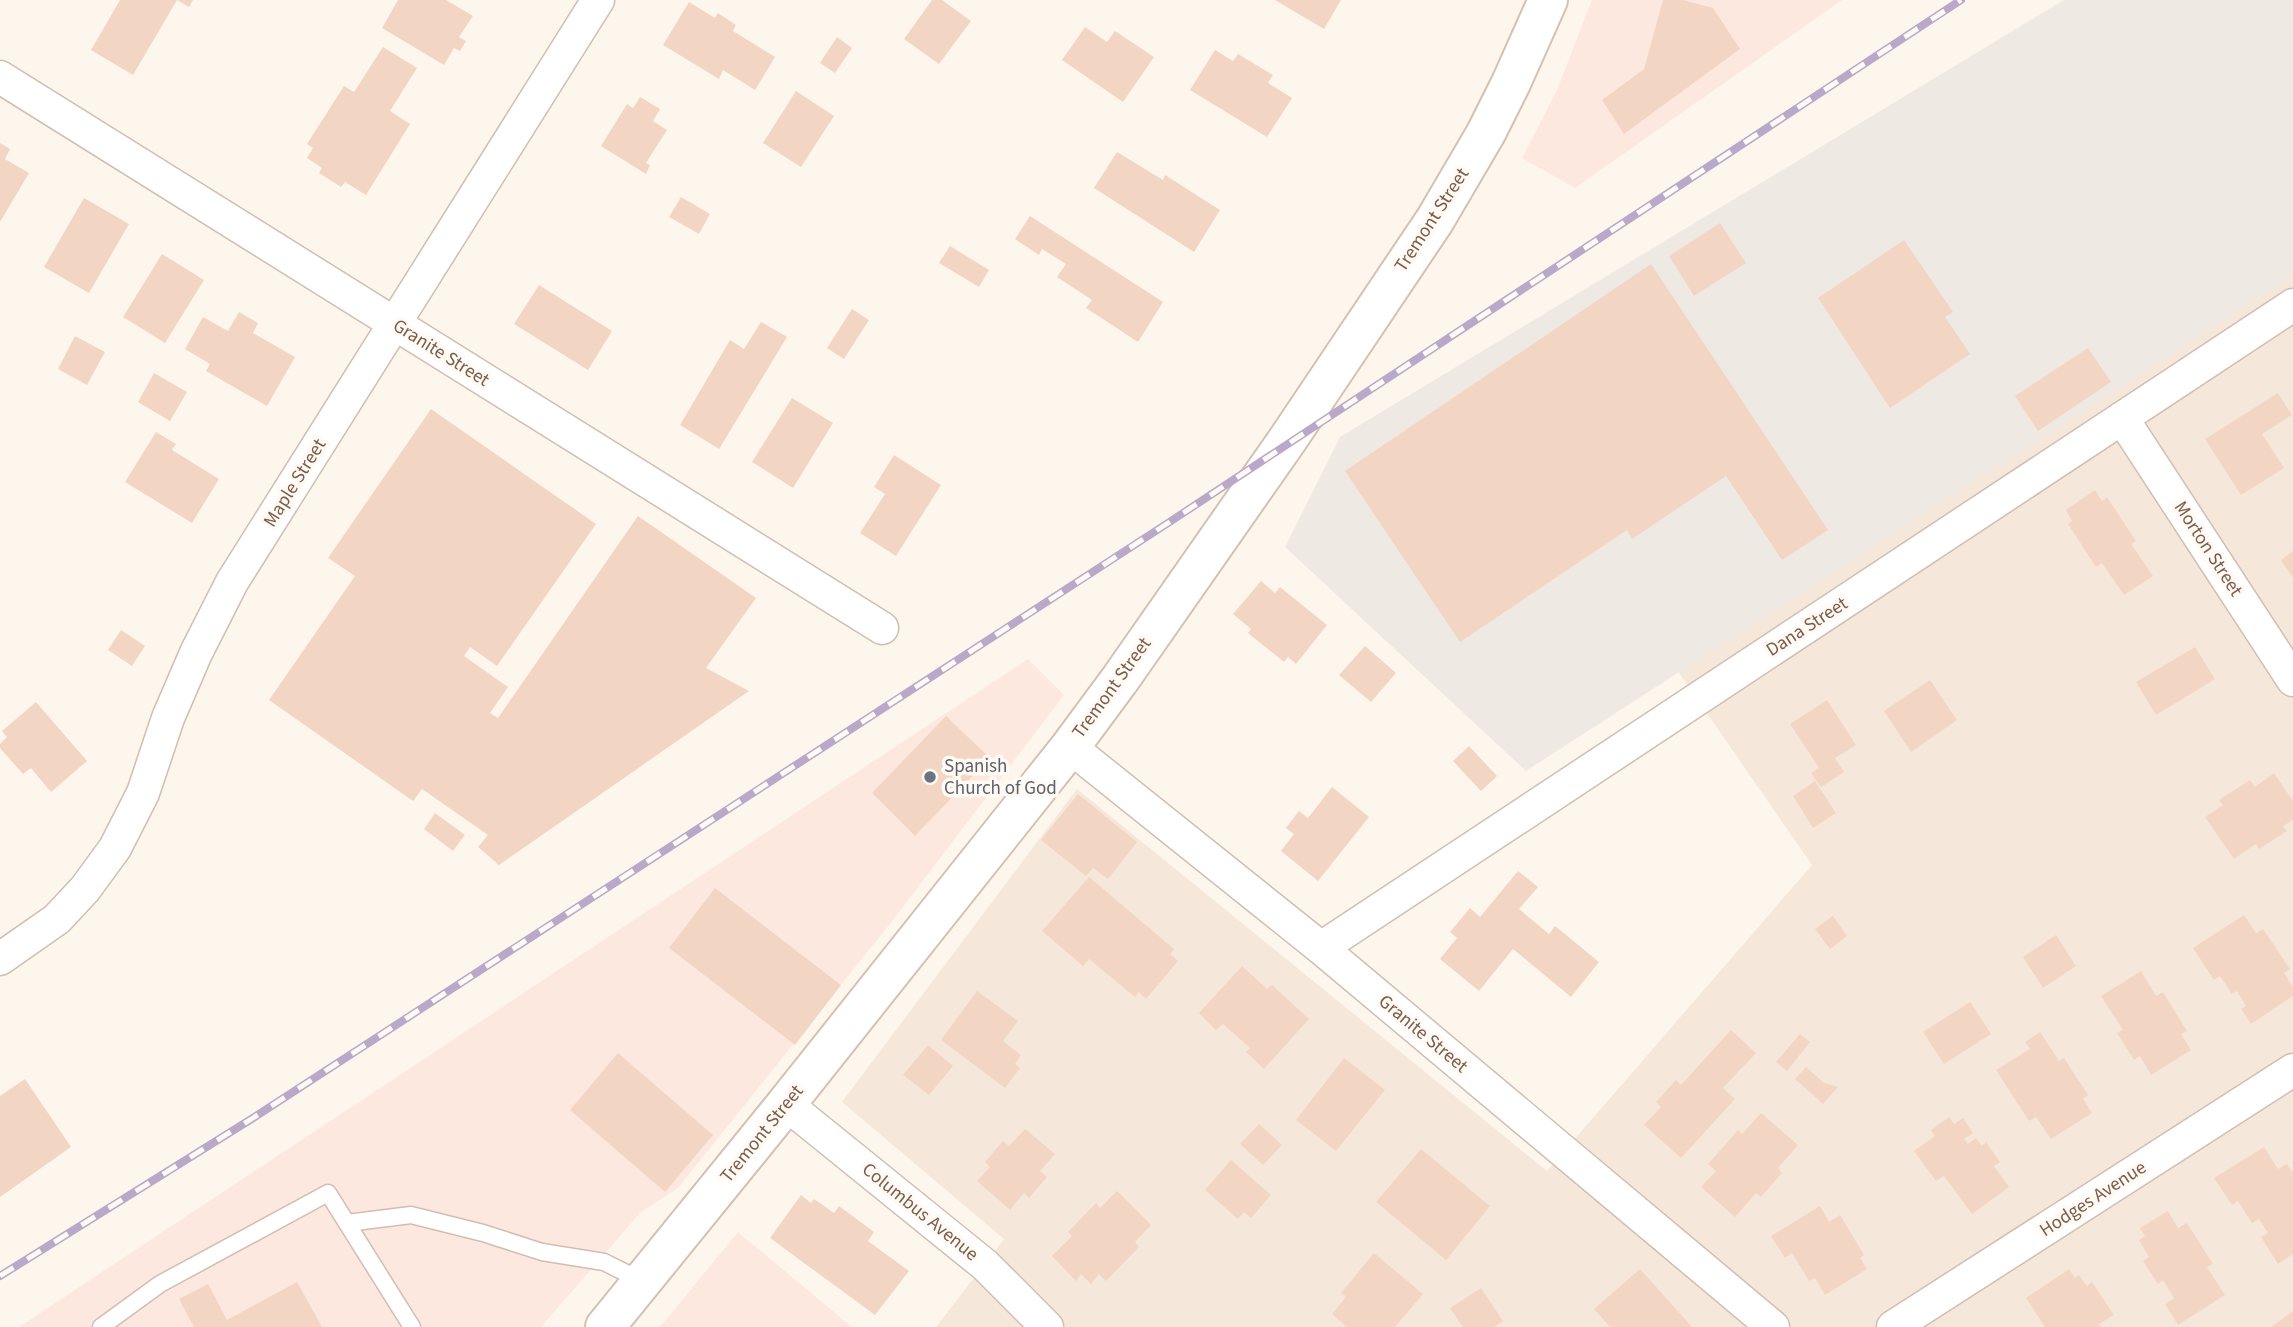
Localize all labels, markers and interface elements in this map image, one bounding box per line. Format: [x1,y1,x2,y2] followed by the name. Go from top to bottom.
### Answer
[1388,162,1476,277] street label: Tremont Street
[387,313,495,394] street label: Granite Street
[257,433,333,532] street label: Maple Street
[2167,496,2249,603] street label: Morton Street
[1761,590,1854,664] street label: Dana Street
[1066,631,1158,744] street label: Tremont Street
[944,753,1057,802] place label: Spanish Church of God
[922,769,938,785] marker: Spanish Church of God
[1372,988,1474,1080] street label: Granite Street
[714,1079,810,1189] street label: Tremont Street
[2034,1154,2152,1244] street label: Hodges Avenue
[856,1156,984,1268] street label: Columbus Avenue

